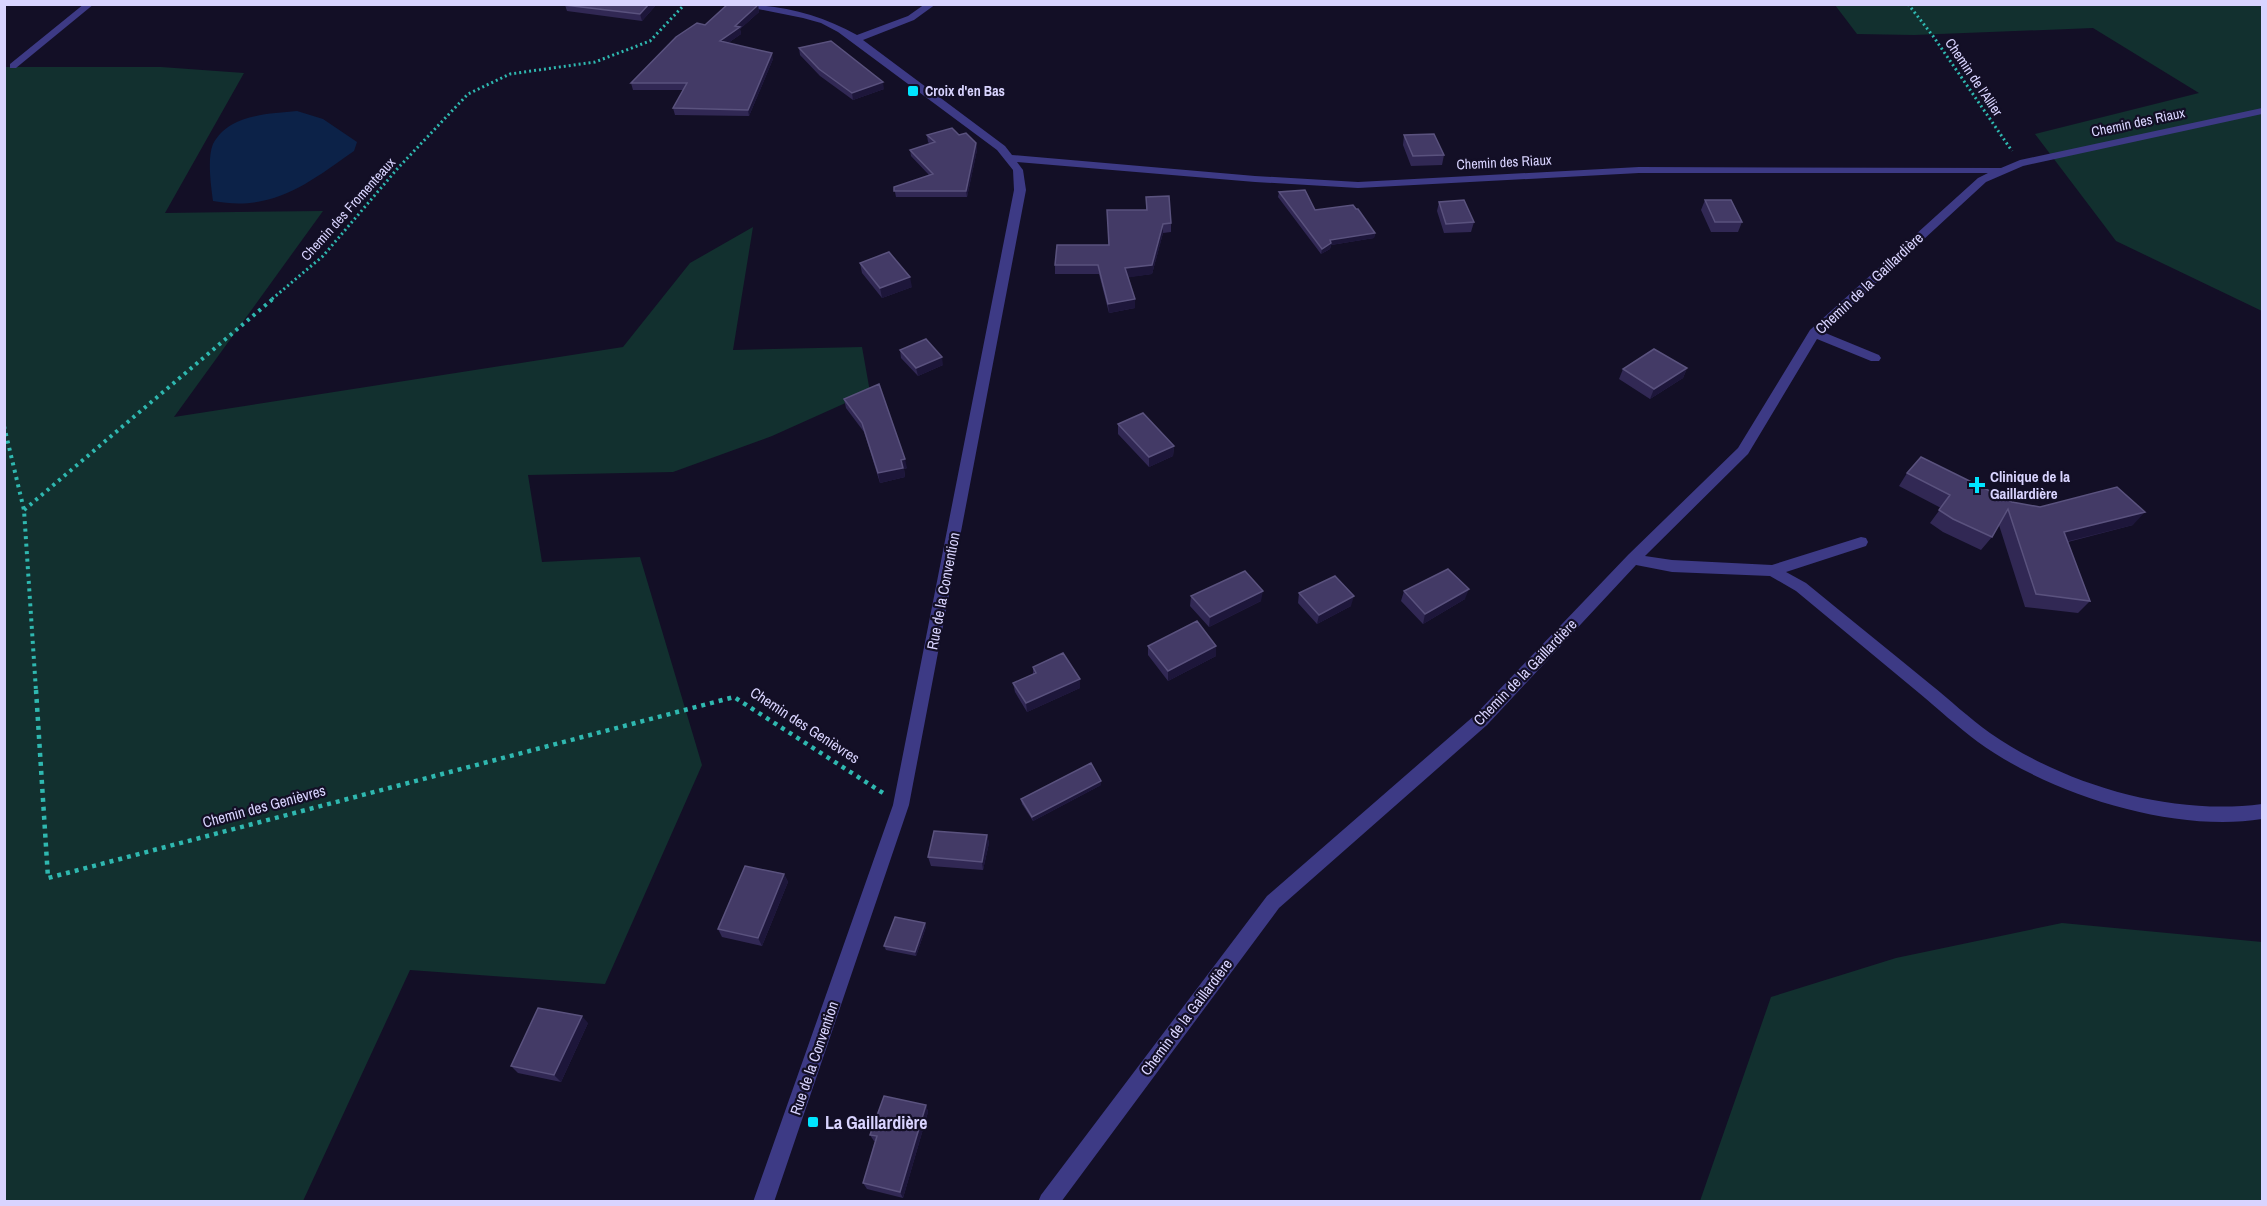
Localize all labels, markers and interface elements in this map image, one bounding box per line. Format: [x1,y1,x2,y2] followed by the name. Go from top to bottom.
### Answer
[1941,35,2007,120] street label: Chemin de l'Allier
[925,82,1005,100] place label: Croix d'en Bas
[906,84,920,98] marker: Croix d'en Bas
[2090,103,2187,141] street label: Chemin des Riaux
[1456,151,1552,173] street label: Chemin des Riaux
[297,153,399,264] street label: Chemin des Fromenteaux
[1810,227,1928,339] street label: Chemin de la Gaillardière
[1990,466,2070,504] place label: Clinique de la Gaillardière
[1968,476,1986,494] marker: Clinique de la Gaillardière
[921,531,965,651] street label: Rue de la Convention
[1469,614,1582,730] street label: Chemin de la Gaillardière
[746,682,864,768] street label: Chemin des Genièvres
[200,779,328,833] street label: Chemin des Genièvres
[1135,954,1237,1080] street label: Chemin de la Gaillardière
[785,998,843,1118] street label: Rue de la Convention
[825,1110,928,1135] place label: La Gaillardière
[806,1115,820,1129] marker: La Gaillardière

